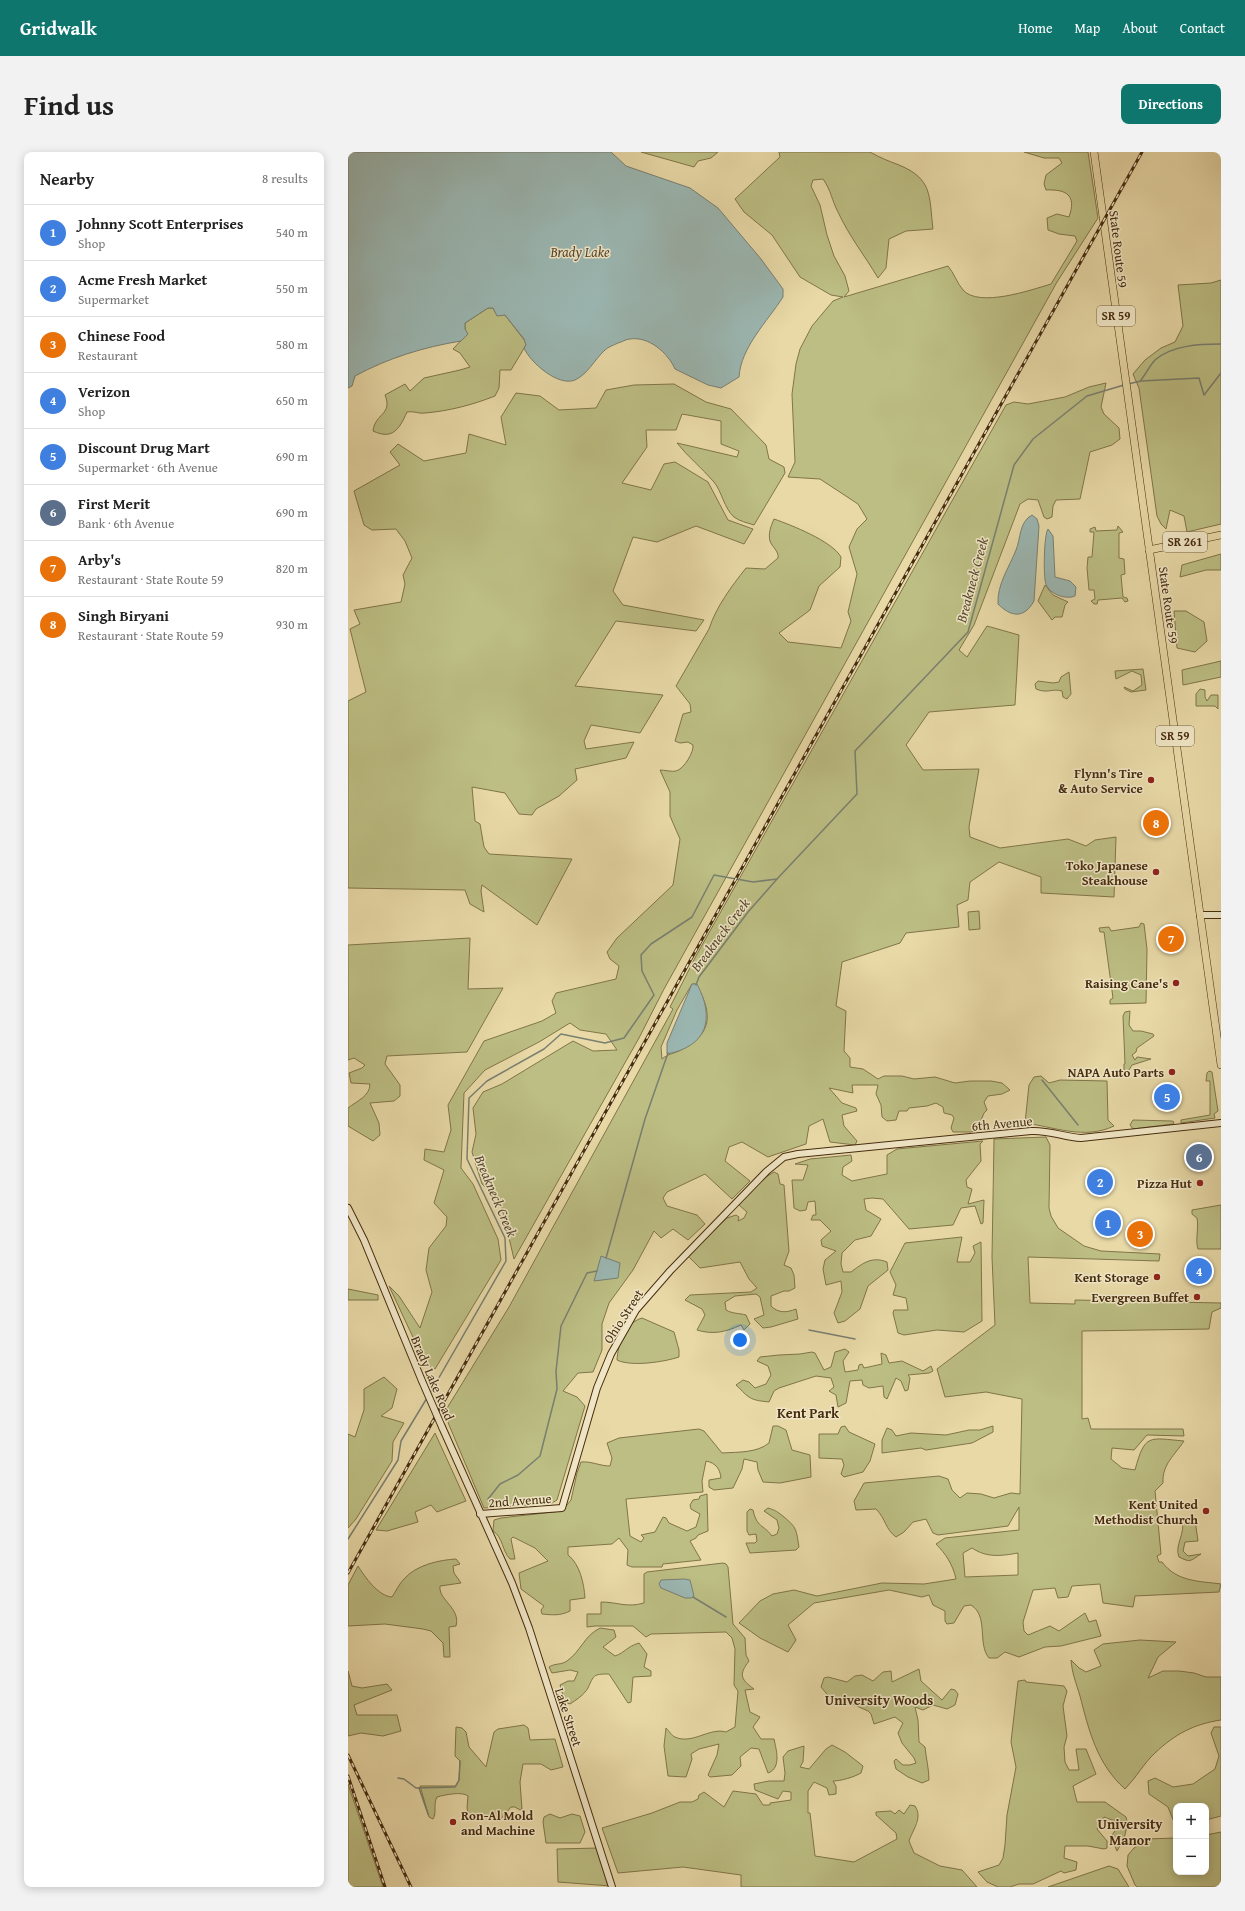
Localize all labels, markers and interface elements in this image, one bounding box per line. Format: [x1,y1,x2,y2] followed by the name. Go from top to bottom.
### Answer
[20,14,97,42] text: Gridwalk
[1018,18,1053,38] text: Home
[1075,18,1100,38] text: Map
[1122,18,1158,38] text: About
[1180,18,1225,38] text: Contact
[24,84,114,125] text: Find us
[1121,84,1221,124] button: Directions
[40,166,94,191] text: Nearby
[262,169,308,188] text: 8 results
[1104,209,1133,289] street label: State Route 59
[78,213,243,234] text: Johnny Scott Enterprises
[50,223,56,242] text: 1
[276,223,308,242] text: 540 m
[78,234,105,253] text: Shop
[549,242,610,262] water label: Brady Lake
[78,269,207,290] text: Acme Fresh Market
[50,279,56,298] text: 2
[276,279,308,298] text: 550 m
[78,290,149,309] text: Supermarket
[1097,306,1135,326] road number: SR 59
[78,325,165,346] text: Chinese Food
[50,335,56,354] text: 3
[276,335,308,354] text: 580 m
[78,346,138,365] text: Restaurant
[78,381,130,402] text: Verizon
[50,391,56,410] text: 4
[276,391,308,410] text: 650 m
[78,402,105,421] text: Shop
[78,437,210,458] text: Discount Drug Mart
[50,447,56,466] text: 5
[276,447,308,466] text: 690 m
[78,458,218,477] text: Supermarket · 6th Avenue
[78,493,150,514] text: First Merit
[50,503,56,522] text: 6
[276,503,308,522] text: 690 m
[78,514,174,533] text: Bank · 6th Avenue
[1163,532,1207,552] road number: SR 261
[951,535,993,626] water label: Breakneck Creek
[78,549,121,570] text: Arby's
[50,559,56,578] text: 7
[276,559,308,578] text: 820 m
[1154,565,1183,645] street label: State Route 59
[78,570,224,589] text: Restaurant · State Route 59
[78,605,169,626] text: Singh Biryani
[50,615,56,634] text: 8
[276,615,308,634] text: 930 m
[78,626,224,645] text: Restaurant · State Route 59
[1156,726,1194,746] road number: SR 59
[1058,764,1143,798] place label: Flynn's Tire & Auto Service
[1146,775,1156,785] marker: Flynn's Tire & Auto Service
[1143,808,1169,838] pin: 8
[1066,856,1148,890] place label: Toko Japanese Steakhouse
[1151,867,1161,877] marker: Toko Japanese Steakhouse
[685,894,755,977] water label: Breakneck Creek
[1158,924,1184,954] pin: 7
[1085,974,1168,993] place label: Raising Cane's
[1171,978,1181,988] marker: Raising Cane's
[1068,1063,1164,1082] place label: NAPA Auto Parts
[1167,1067,1177,1077] marker: NAPA Auto Parts
[1154,1082,1180,1112] pin: 5
[971,1111,1033,1136] street label: 6th Avenue
[1186,1142,1212,1172] pin: 6
[469,1151,522,1241] water label: Breakneck Creek
[1087,1167,1113,1197] pin: 2
[1137,1174,1192,1193] place label: Pizza Hut
[1195,1178,1205,1188] marker: Pizza Hut
[1095,1208,1121,1238] pin: 1
[1127,1219,1153,1249] pin: 3
[1186,1256,1212,1286] pin: 4
[1075,1268,1149,1287] place label: Kent Storage
[1152,1272,1162,1282] marker: Kent Storage
[599,1285,648,1347] street label: Ohio Street
[1092,1288,1189,1307] place label: Evergreen Buffet
[1192,1292,1202,1302] marker: Evergreen Buffet
[730,1330,750,1350] your location
[406,1333,459,1423] street label: Brady Lake Road
[777,1403,840,1423] district label: Kent Park
[488,1489,552,1512] street label: 2nd Avenue
[1094,1495,1199,1529] place label: Kent United Methodist Church
[1201,1506,1211,1516] marker: Kent United Methodist Church
[550,1685,587,1749] street label: Lake Street
[825,1690,933,1710] district label: University Woods
[1173,1803,1209,1875] map controls
[1173,1803,1209,1839] button: +
[461,1806,535,1840] place label: Ron-Al Mold and Machine
[1097,1814,1163,1850] district label: University Manor
[448,1817,458,1827] marker: Ron-Al Mold and Machine
[1173,1839,1209,1875] button: −

